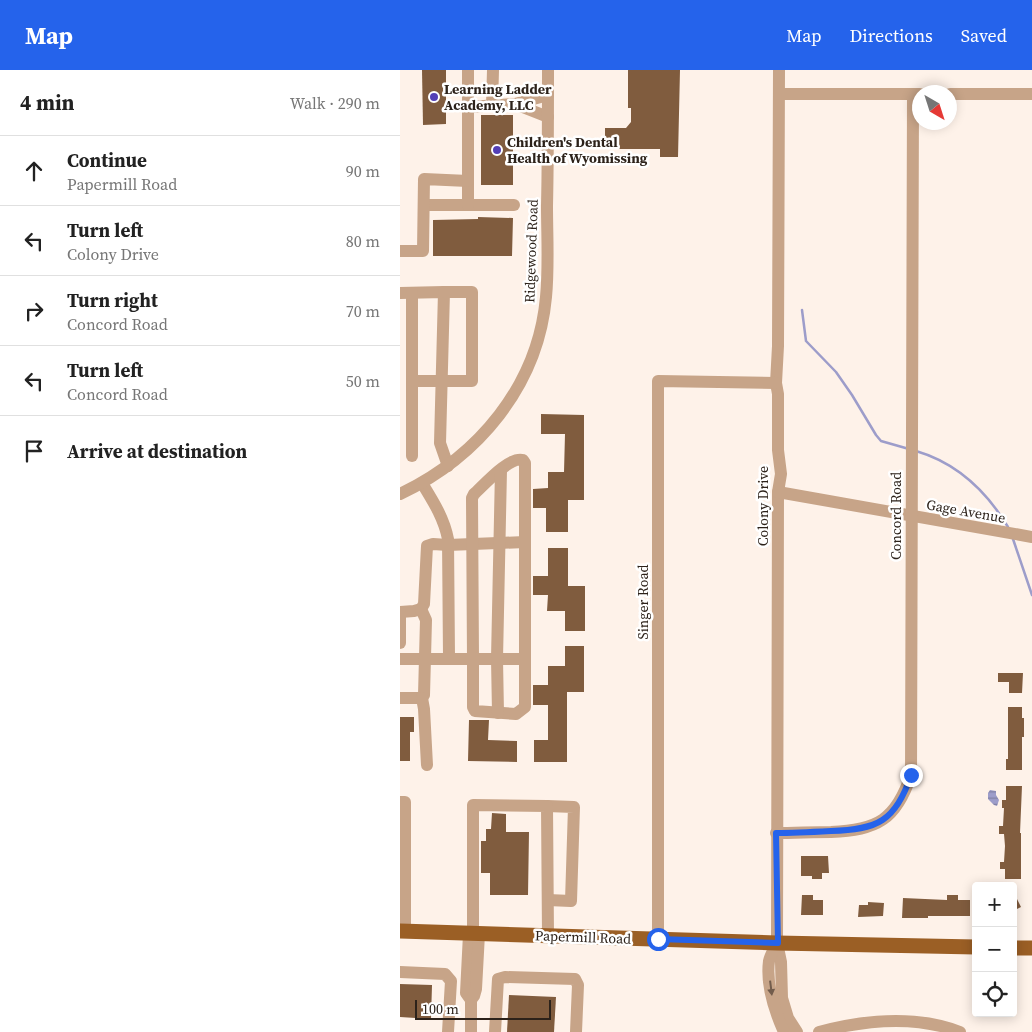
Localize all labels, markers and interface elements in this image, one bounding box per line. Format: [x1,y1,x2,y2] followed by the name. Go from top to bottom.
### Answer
[25,19,73,52] text: Map
[786,23,822,48] text: Map
[850,23,933,48] text: Directions
[961,23,1007,48] text: Saved
[444,79,552,115] place label: Learning Ladder Academy, LLC
[912,85,957,130] north arrow
[20,88,75,117] text: 4 min
[428,91,440,103] marker: Learning Ladder Academy, LLC
[290,92,380,114] text: Walk · 290 m
[507,132,648,168] place label: Children's Dental Health of Wyomissing
[491,144,503,156] marker: Children's Dental Health of Wyomissing
[67,147,147,173] text: Continue
[20,157,48,185] icon: ahead
[346,160,380,182] text: 90 m
[67,173,177,195] text: Papermill Road
[519,199,543,303] street label: Ridgewood Road
[67,217,143,243] text: Turn left
[20,227,48,255] icon: left
[346,230,380,252] text: 80 m
[67,243,159,265] text: Colony Drive
[67,287,158,313] text: Turn right
[20,297,48,325] icon: right
[346,300,380,322] text: 70 m
[67,313,168,335] text: Concord Road
[67,357,143,383] text: Turn left
[20,367,48,395] icon: left
[346,370,380,392] text: 50 m
[67,383,168,405] text: Concord Road
[20,437,48,465] icon: arrive
[67,438,247,464] text: Arrive at destination
[753,466,773,546] street label: Colony Drive
[886,472,906,560] street label: Concord Road
[925,494,1007,528] street label: Gage Avenue
[633,564,653,639] street label: Singer Road
[900,764,923,787] route end
[972,882,1017,1017] map controls
[972,882,1017,927] button: +
[534,925,632,949] street label: Papermill Road
[972,927,1017,972] button: −
[647,928,670,951] route start
[972,972,1017,1017] button: locate
[767,980,775,996] one-way arrow
[415,997,551,1020] scale bar
[422,999,459,1019] text: 100 m

